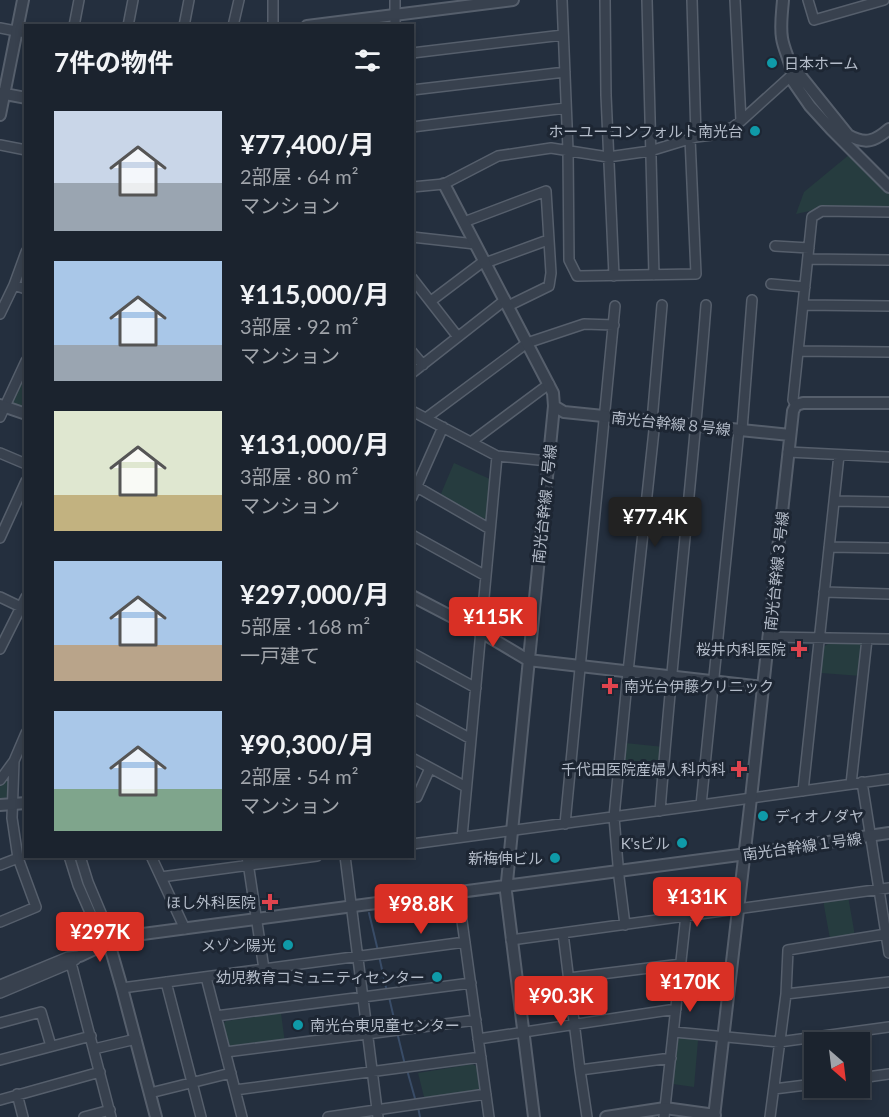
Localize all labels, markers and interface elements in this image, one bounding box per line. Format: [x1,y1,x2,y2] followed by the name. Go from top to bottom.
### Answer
[351,44,384,77] icon: filters
[54,46,173,78] text: 7件の物件
[784,54,859,72] place label: 日本ホーム
[765,56,779,70] marker: 日本ホーム
[548,122,743,140] place label: ホーユーコンフォルト南光台
[748,124,762,138] marker: ホーユーコンフォルト南光台
[240,128,375,160] text: ¥77,400/月
[102,135,174,207] icon: home
[240,164,359,188] text: 2部屋 · 64 m²
[240,193,340,217] text: マンション
[240,278,390,310] text: ¥115,000/月
[102,285,174,357] icon: home
[240,314,359,338] text: 3部屋 · 92 m²
[240,343,340,367] text: マンション
[610,408,732,438] street label: 南光台幹線８号線
[240,428,390,460] text: ¥131,000/月
[102,435,174,507] icon: home
[529,443,559,565] street label: 南光台幹線７号線
[240,464,359,488] text: 3部屋 · 80 m²
[240,493,340,517] text: マンション
[606,497,704,548] pin: ¥77.4K
[623,504,687,528] text: ¥77.4K
[761,510,791,632] street label: 南光台幹線３号線
[240,578,390,610] text: ¥297,000/月
[102,585,174,657] icon: home
[451,597,535,648] pin: ¥115K
[463,604,523,628] text: ¥115K
[240,614,370,638] text: 5部屋 · 168 m²
[696,640,786,658] place label: 桜井内科医院
[790,640,808,658] marker: 桜井内科医院
[240,643,320,667] text: 一戸建て
[601,677,619,695] marker: 南光台伊藤クリニック
[624,677,774,695] place label: 南光台伊藤クリニック
[240,728,375,760] text: ¥90,300/月
[102,735,174,807] icon: home
[561,760,726,778] place label: 千代田医院産婦人科内科
[730,760,748,778] marker: 千代田医院産婦人科内科
[240,764,359,788] text: 2部屋 · 54 m²
[240,793,340,817] text: マンション
[775,807,864,825] place label: ディオノダヤ
[756,809,770,823] marker: ディオノダヤ
[741,829,863,863] street label: 南光台幹線１号線
[621,834,670,852] place label: K'sビル
[675,836,689,850] marker: K'sビル
[468,849,543,867] place label: 新梅伸ビル
[548,851,562,865] marker: 新梅伸ビル
[655,877,739,928] pin: ¥131K
[372,884,470,935] pin: ¥98.8K
[667,884,727,908] text: ¥131K
[389,891,453,915] text: ¥98.8K
[166,893,256,911] place label: ほし外科医院
[261,893,279,911] marker: ほし外科医院
[58,912,142,963] pin: ¥297K
[70,919,130,943] text: ¥297K
[201,936,276,954] place label: メゾン陽光
[281,938,295,952] marker: メゾン陽光
[648,962,732,1013] pin: ¥170K
[216,968,425,986] place label: 幼児教育コミュニティセンター
[660,969,720,993] text: ¥170K
[430,970,444,984] marker: 幼児教育コミュニティセンター
[512,976,610,1027] pin: ¥90.3K
[529,983,593,1007] text: ¥90.3K
[310,1016,460,1034] place label: 南光台東児童センター
[291,1018,305,1032] marker: 南光台東児童センター
[804,1032,870,1098] north arrow
[804,1032,870,1098] map controls

